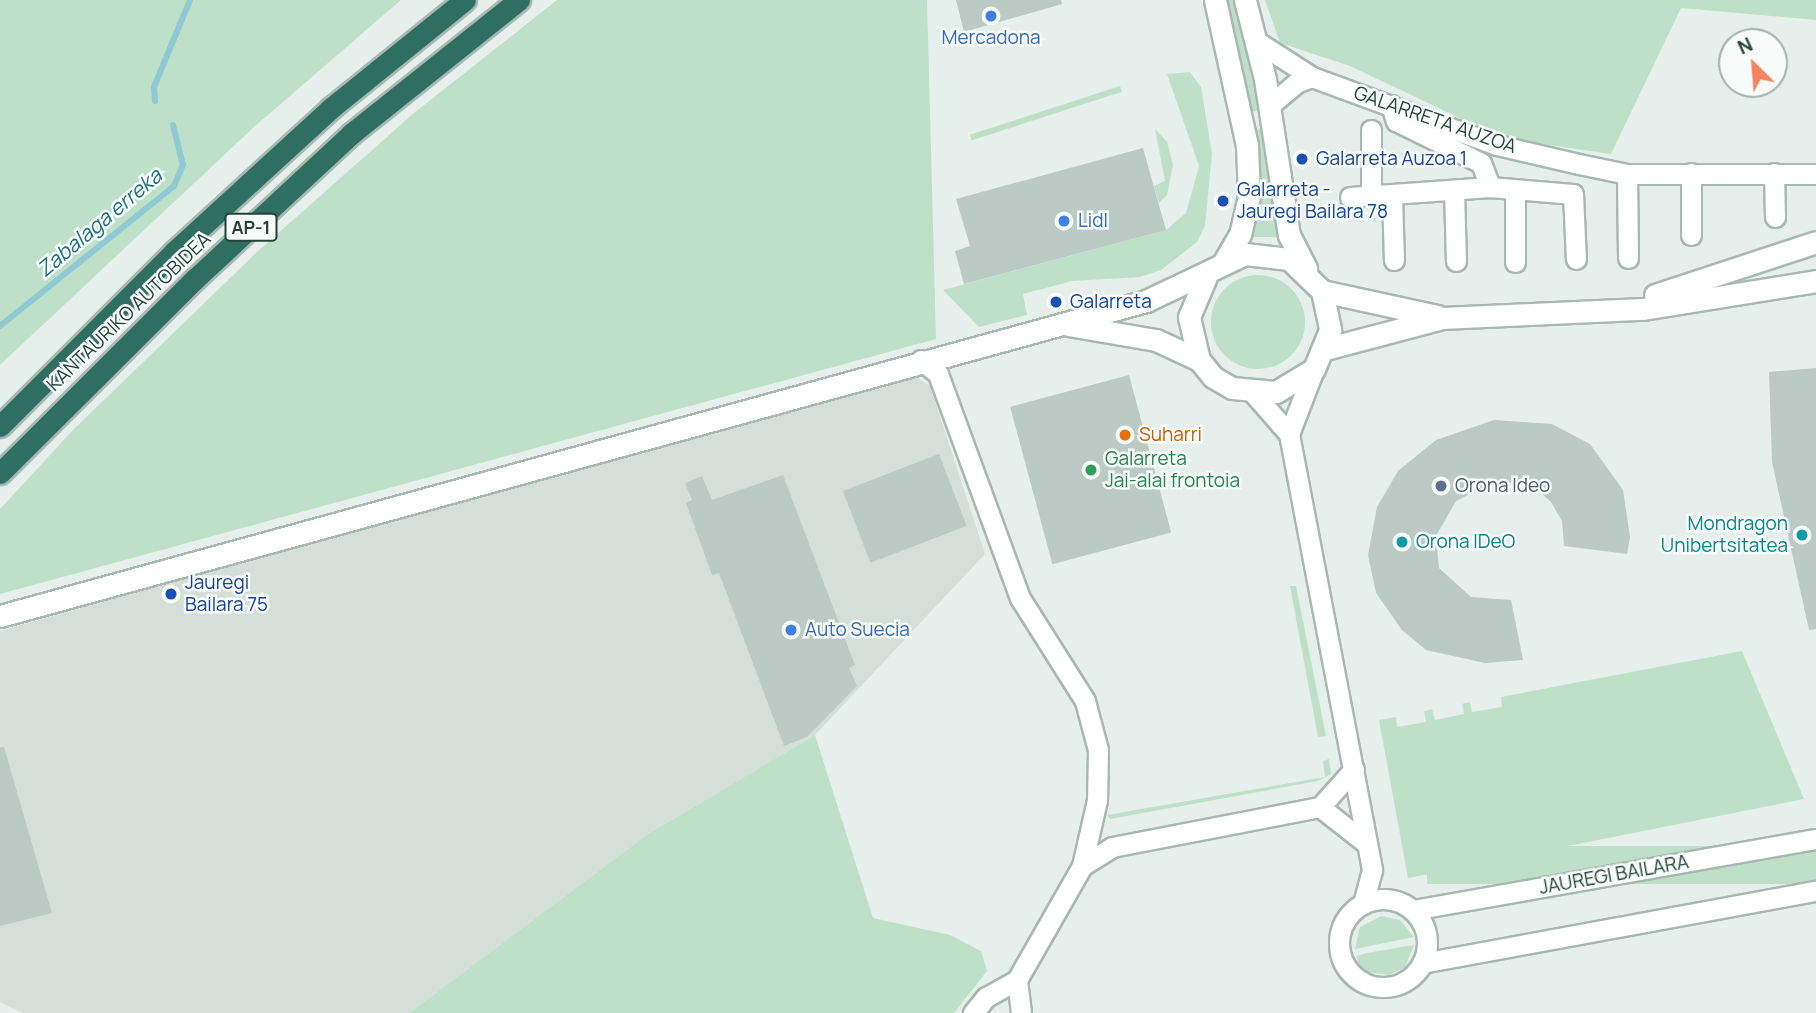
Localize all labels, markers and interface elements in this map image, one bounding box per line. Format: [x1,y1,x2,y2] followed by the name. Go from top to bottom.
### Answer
[983,8,999,24] marker: Mercadona
[941,27,1041,49] place label: Mercadona
[1718,28,1788,98] north arrow
[1733,31,1757,60] text: N
[1351,81,1519,159] street label: GALARRETA AUZOA
[1316,148,1467,170] place label: Galarreta Auzoa 1
[1294,151,1310,167] marker: Galarreta Auzoa 1
[31,163,167,281] water label: Zabalaga erreka
[1237,179,1388,223] place label: Galarreta - Jauregi Bailara 78
[1215,193,1231,209] marker: Galarreta - Jauregi Bailara 78
[1078,210,1108,232] place label: Lidl
[223,212,279,242] road number: AP-1
[1056,213,1072,229] marker: Lidl
[42,228,216,396] street label: KANTAURIKO AUTOBIDEA
[1070,291,1152,313] place label: Galarreta
[1048,294,1064,310] marker: Galarreta
[1139,424,1202,446] place label: Suharri
[1117,427,1133,443] marker: Suharri
[1105,448,1240,492] place label: Galarreta Jai-alai frontoia
[1083,462,1099,478] marker: Galarreta Jai-alai frontoia
[1455,475,1550,497] place label: Orona Ideo
[1433,478,1449,494] marker: Orona Ideo
[1661,513,1788,557] place label: Mondragon Unibertsitatea
[1794,527,1810,543] marker: Mondragon Unibertsitatea
[1416,531,1515,553] place label: Orona IDeO
[1394,534,1410,550] marker: Orona IDeO
[185,572,268,616] place label: Jauregi Bailara 75
[163,586,179,602] marker: Jauregi Bailara 75
[805,619,910,641] place label: Auto Suecia
[783,622,799,638] marker: Auto Suecia
[1538,851,1690,899] street label: JAUREGI BAILARA

